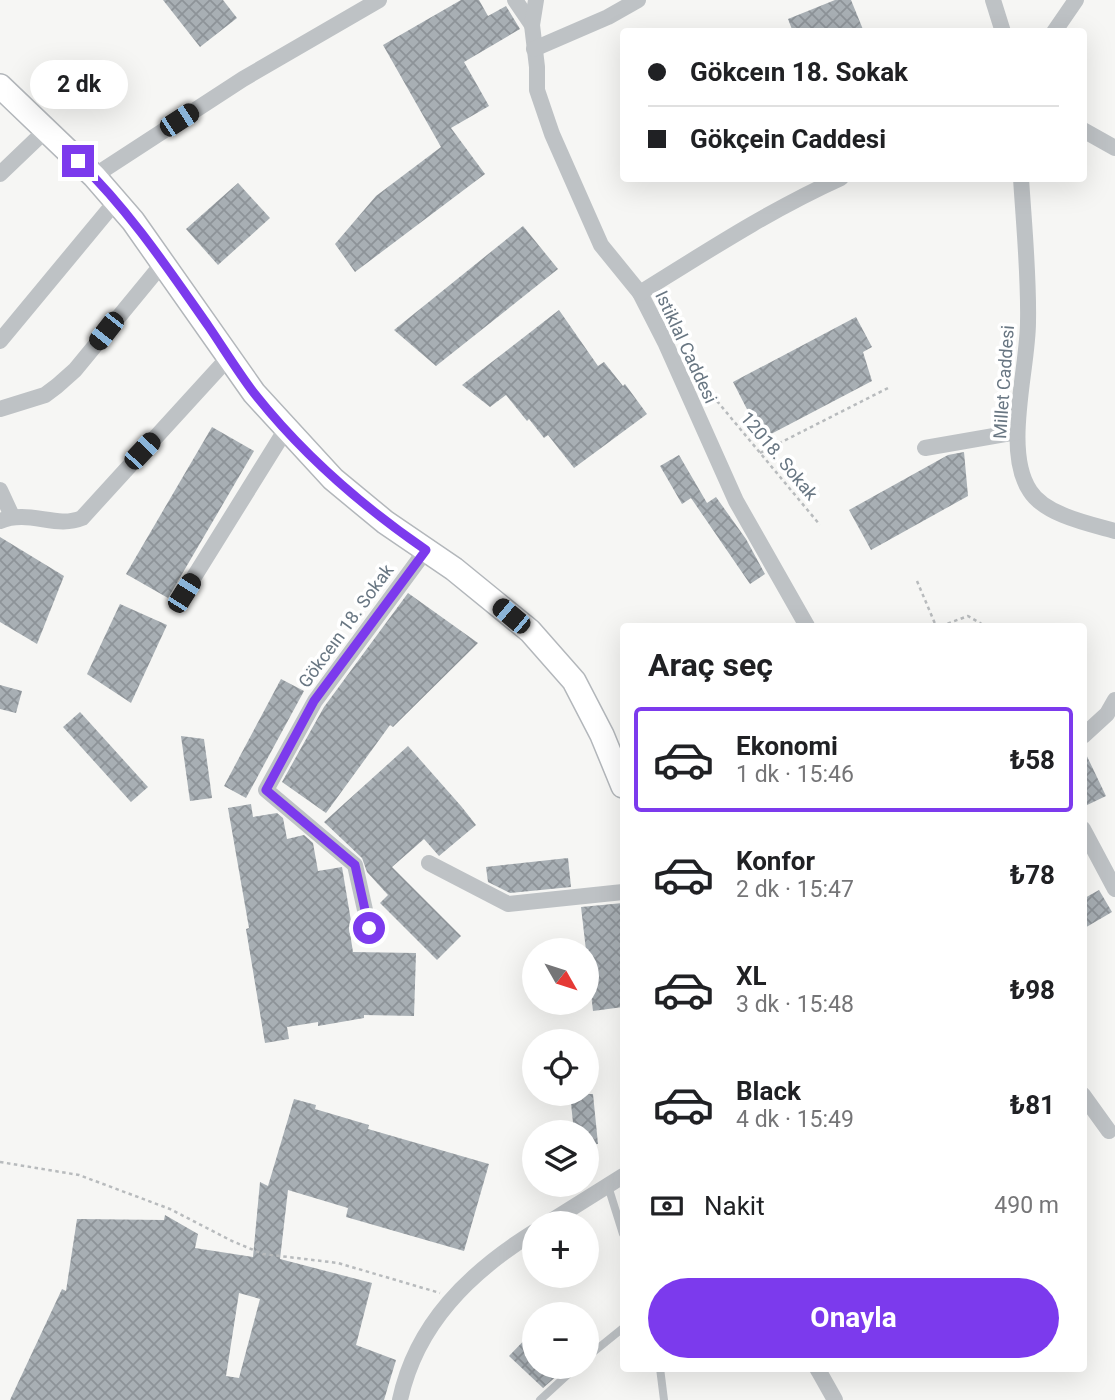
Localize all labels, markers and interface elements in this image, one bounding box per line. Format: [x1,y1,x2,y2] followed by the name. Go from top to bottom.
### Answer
[690,57,908,87] text: Gökceın 18. Sokak
[29,60,127,108] callout: 2 dk
[57,71,101,98] text: 2 dk
[156,100,203,140] car
[690,124,886,154] text: Gökçein Caddesi
[62,145,94,177] route end
[651,287,722,406] street label: Istiklal Caddesi
[85,308,128,354] car
[989,324,1018,439] street label: Millet Caddesi
[736,407,823,505] street label: 12018. Sokak
[120,428,165,474] car
[294,559,398,692] street label: Gökceın 18. Sokak
[164,570,205,616] car
[489,594,534,638] car
[648,646,773,684] text: Araç seç
[652,728,715,791] icon: car
[736,731,838,761] text: Ekonomi
[1010,745,1055,775] text: ₺58
[736,761,854,788] text: 1 dk · 15:46
[652,843,715,906] icon: car
[736,846,815,876] text: Konfor
[1010,860,1055,890] text: ₺78
[736,876,854,903] text: 2 dk · 15:47
[353,912,385,944] route start
[522,938,598,1015] north arrow
[522,938,599,1379] map controls
[652,958,715,1021] icon: car
[736,961,767,991] text: XL
[1010,975,1055,1005] text: ₺98
[736,991,854,1018] text: 3 dk · 15:48
[522,1029,599,1106] button: locate
[652,1073,715,1136] icon: car
[736,1076,801,1106] text: Black
[1010,1090,1055,1120] text: ₺81
[736,1106,854,1133] text: 4 dk · 15:49
[522,1120,599,1197] button: layers
[648,1187,686,1225] icon: cash
[704,1191,765,1221] text: Nakit
[994,1192,1059,1219] text: 490 m
[522,1211,599,1288] button: +
[648,1278,1059,1358] button: Onayla
[522,1302,599,1379] button: −

